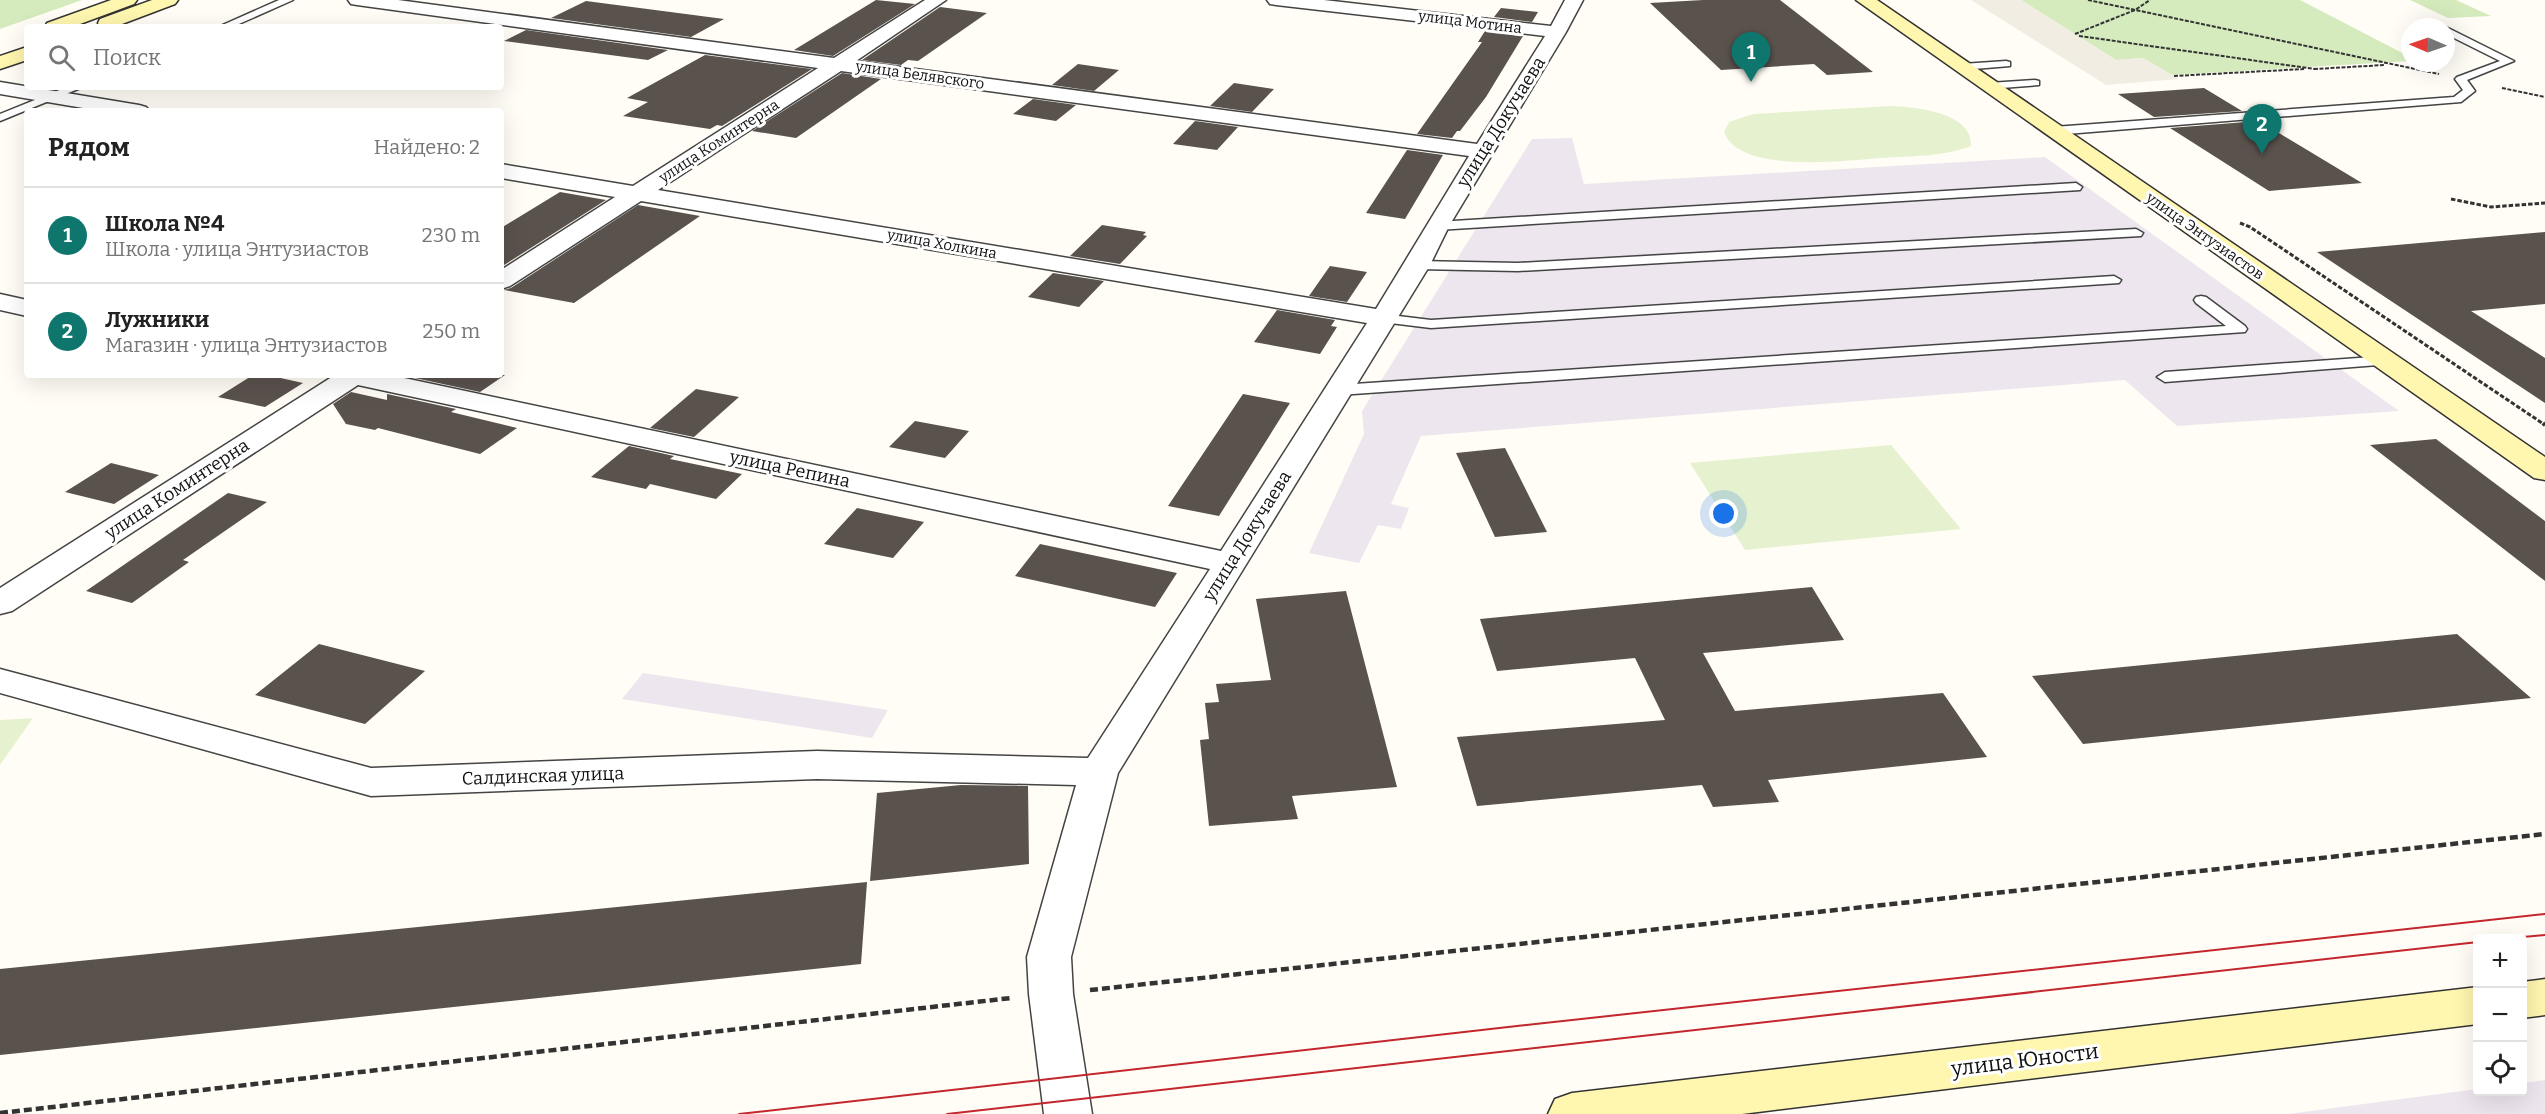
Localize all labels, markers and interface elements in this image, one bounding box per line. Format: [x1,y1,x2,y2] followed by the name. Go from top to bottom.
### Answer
[1416,7,1523,37] street label: улица Мотина
[2401,18,2455,72] north arrow
[24,24,504,90] search box
[1732,32,1770,82] pin: 1
[45,41,78,74] icon: search
[93,44,161,71] text: Поиск
[1451,53,1550,192] street label: улица Докучаева
[853,57,986,93] street label: улица Белявского
[655,95,782,187] street label: улица Коминтерна
[2242,104,2282,154] pin: 2
[48,132,130,163] text: Рядом
[374,135,480,159] text: Найдено: 2
[2142,188,2267,283] street label: улица Энтузиастов
[105,210,224,237] text: Школа №4
[63,223,72,247] text: 1
[422,223,480,247] text: 230 m
[885,225,998,262] street label: улица Холкина
[105,237,369,261] text: Школа · улица Энтузиастов
[105,306,209,333] text: Лужники
[62,319,73,343] text: 2
[423,319,480,343] text: 250 m
[105,333,388,357] text: Магазин · улица Энтузиастов
[100,434,253,544] street label: улица Коминтерна
[727,445,852,493] street label: улица Репина
[1197,467,1296,606] street label: улица Докучаева
[1709,499,1738,528] your location
[462,762,625,790] street label: Салдинская улица
[2473,934,2527,1096] map controls
[2473,934,2527,988] button: +
[2473,988,2527,1042] button: −
[1949,1038,2100,1082] street label: улица Юности
[2473,1042,2527,1096] button: locate

